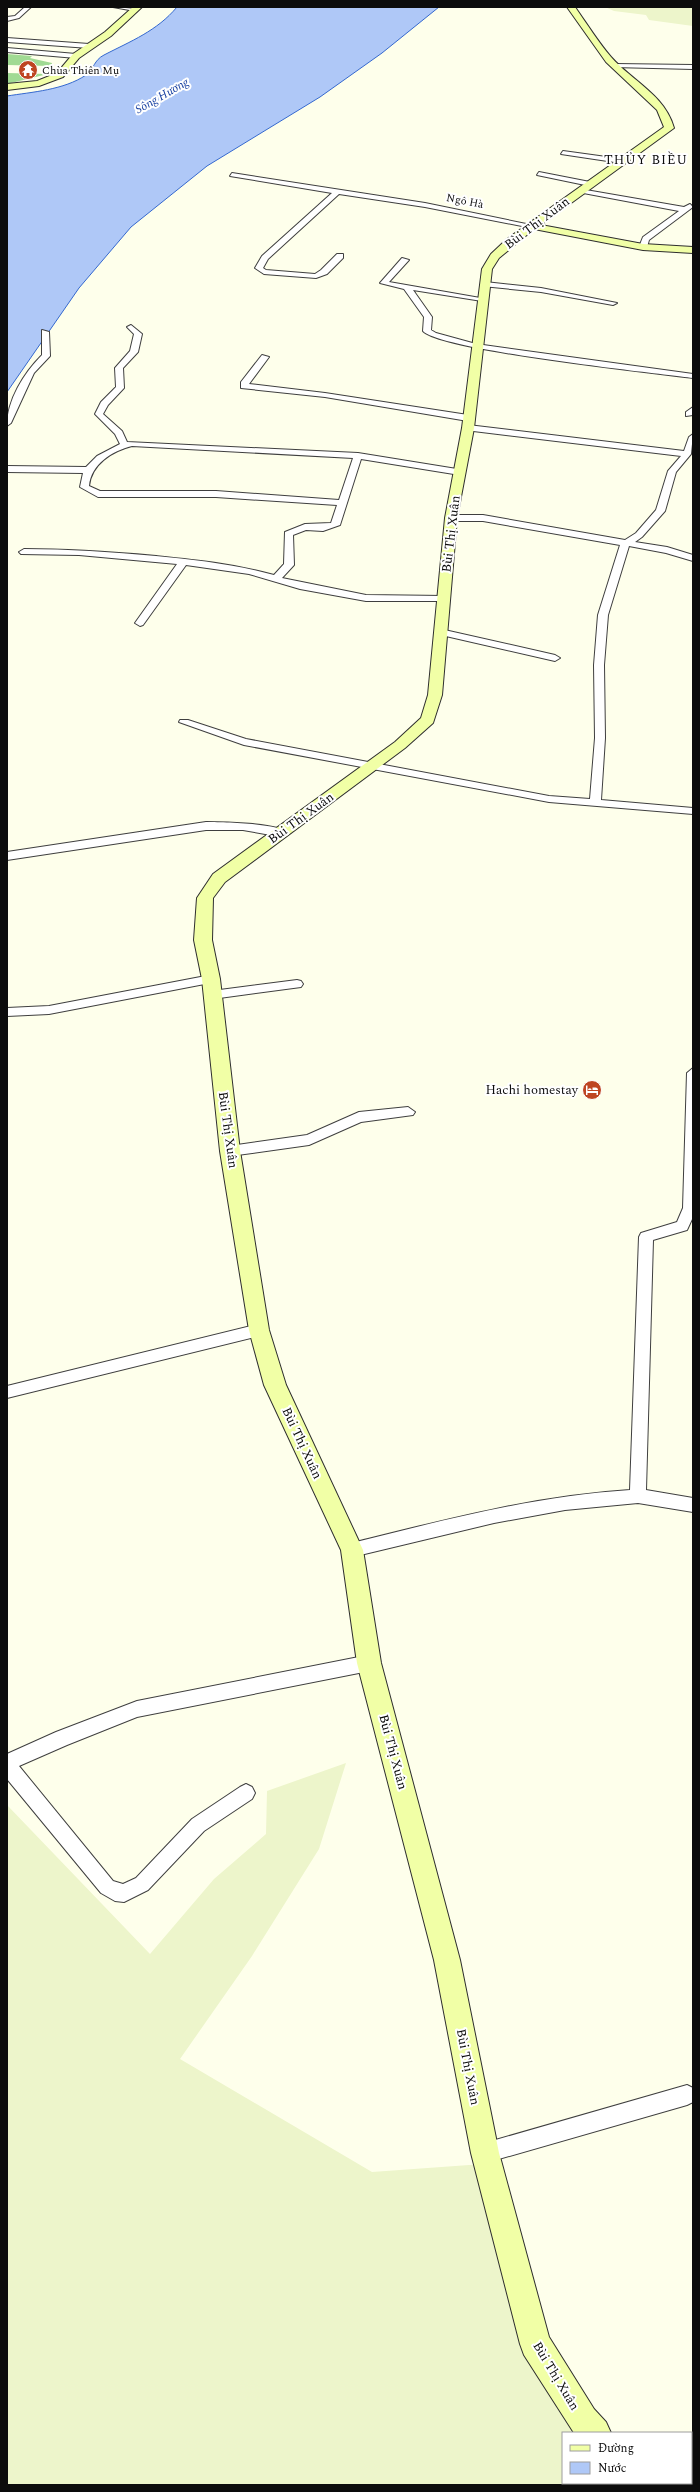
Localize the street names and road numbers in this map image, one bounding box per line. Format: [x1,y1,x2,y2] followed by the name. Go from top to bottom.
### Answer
[445,189,486,213] street label: Ngô Hà
[500,191,574,254] street label: Bùi Thị Xuân
[436,494,466,574] street label: Bùi Thị Xuân
[264,787,339,849] street label: Bùi Thị Xuân
[213,1090,243,1170] street label: Bùi Thị Xuân
[277,1404,328,1483] street label: Bùi Thị Xuân
[373,1712,413,1792] street label: Bùi Thị Xuân
[451,2027,485,2107] street label: Bùi Thị Xuân
[528,2338,585,2415] street label: Bùi Thị Xuân

